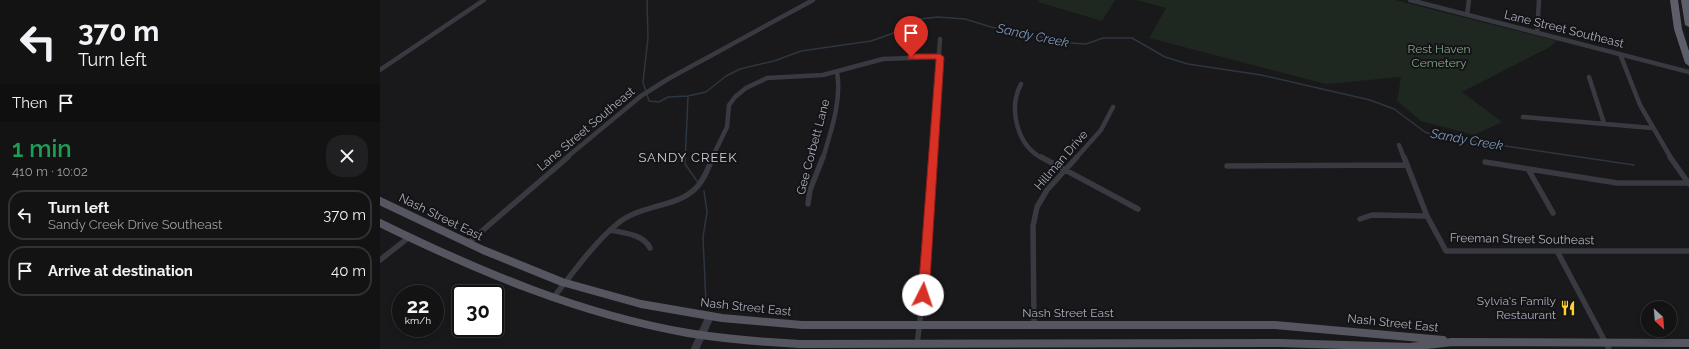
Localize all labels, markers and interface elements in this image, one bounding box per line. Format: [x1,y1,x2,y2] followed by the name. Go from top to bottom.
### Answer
[1503,7,1625,51] street label: Lane Street Southeast
[78,15,159,48] text: 370 m
[12,16,64,68] icon: left
[894,16,928,57] pin
[994,20,1070,50] water label: Sandy Creek
[900,22,922,44] icon: arrive
[1408,42,1470,70] park label: Rest Haven Cemetery
[78,49,147,70] text: Turn left
[534,84,638,174] street label: Lane Street Southeast
[55,92,77,114] icon: arrive
[12,94,47,112] text: Then
[794,98,832,196] street label: Gee Corbett Lane
[1428,126,1504,153] water label: Sandy Creek
[1031,127,1091,193] street label: Hillman Drive
[12,134,72,163] text: 1 min
[326,135,368,177] button: close
[638,150,738,165] district label: SANDY CREEK
[12,164,88,179] text: 410 m · 10:02
[397,191,485,243] street label: Nash Street East
[48,199,109,217] text: Turn left
[14,204,36,226] icon: left
[323,206,366,224] text: 370 m
[48,217,222,232] text: Sandy Creek Drive Southeast
[1450,231,1594,247] street label: Freeman Street Southeast
[14,260,36,282] icon: arrive
[48,262,193,280] text: Arrive at destination
[331,262,366,280] text: 40 m
[902,274,944,316] position arrow
[452,285,504,337] speed limit sign: 30
[407,294,429,318] text: 22
[1477,294,1556,322] place label: Sylvia's Family Restaurant
[700,295,792,319] street label: Nash Street East
[1559,299,1577,317] restaurant icon: Sylvia's Family Restaurant
[1641,301,1677,337] north arrow
[1641,301,1677,337] map controls
[1022,306,1114,320] street label: Nash Street East
[1347,311,1439,335] street label: Nash Street East
[405,315,431,326] text: km/h

